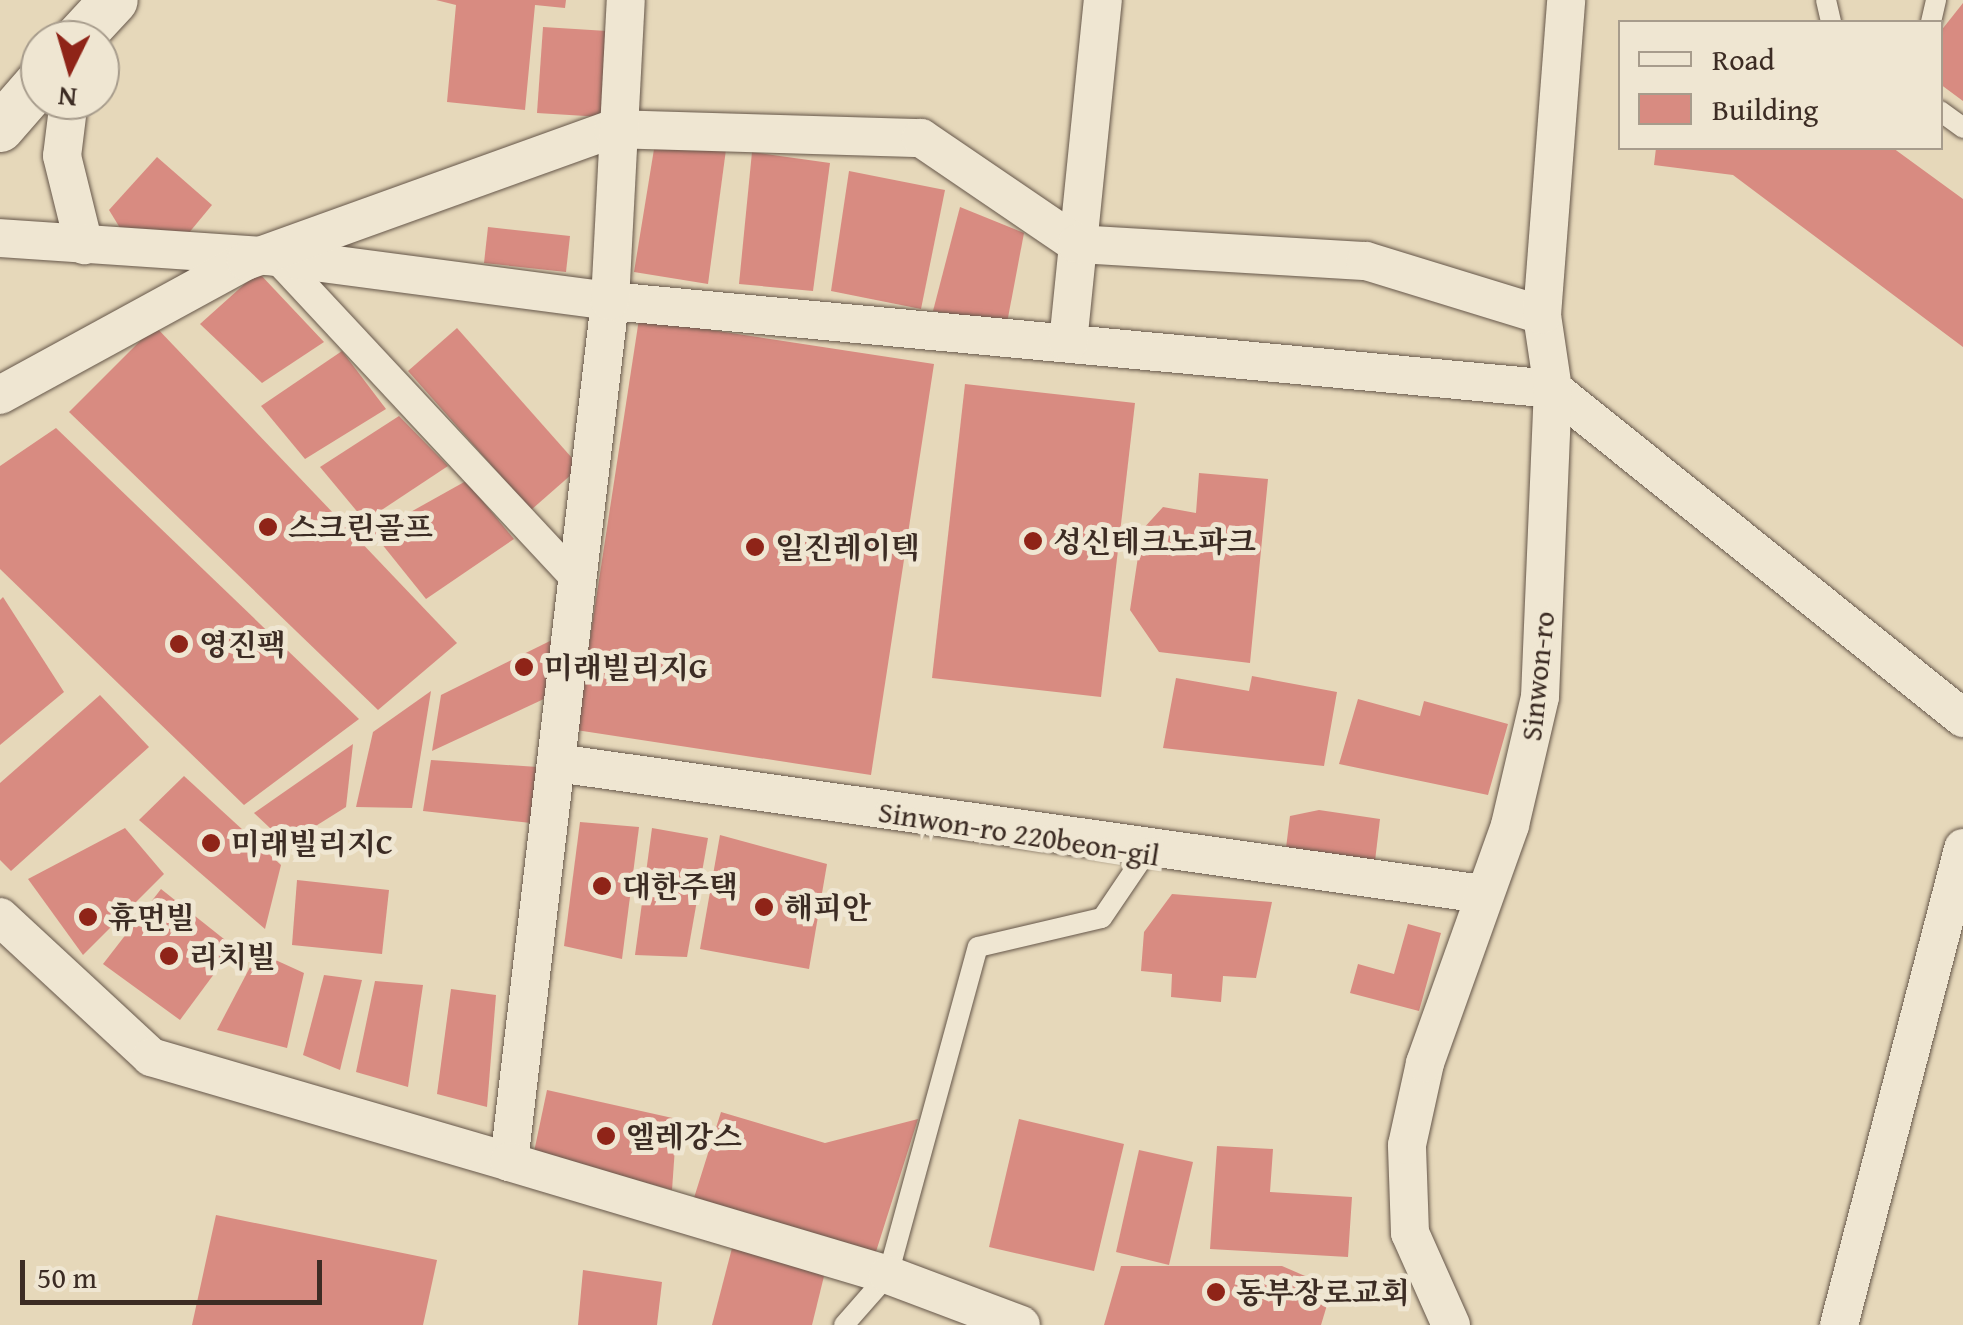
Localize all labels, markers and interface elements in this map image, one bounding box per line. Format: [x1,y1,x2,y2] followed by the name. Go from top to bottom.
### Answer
[20,20,120,120] north arrow
[1618,20,1943,150] legend
[1712,37,1775,81] text: Road
[56,77,79,120] text: N
[1712,87,1818,131] text: Building
[288,509,433,545] place label: 스크린골프
[257,516,279,538] marker: 스크린골프
[1053,523,1256,559] place label: 성신테크노파크
[775,529,920,565] place label: 일진레이텍
[1022,530,1044,552] marker: 성신테크노파크
[744,536,766,558] marker: 일진레이텍
[1512,609,1562,743] street label: Sinwon-ro
[199,626,286,662] place label: 영진팩
[168,633,190,655] marker: 영진팩
[544,649,707,685] place label: 미래빌리지G
[513,656,535,678] marker: 미래빌리지G
[876,793,1162,873] street label: Sinwon-ro 220beon-gil
[231,825,393,861] place label: 미래빌리지C
[200,832,222,854] marker: 미래빌리지C
[622,868,738,904] place label: 대한주택
[591,875,613,897] marker: 대한주택
[784,889,871,925] place label: 해피안
[753,896,775,918] marker: 해피안
[108,899,195,935] place label: 휴먼빌
[77,906,99,928] marker: 휴먼빌
[189,938,276,974] place label: 리치빌
[158,945,180,967] marker: 리치빌
[626,1118,742,1154] place label: 엘레강스
[595,1125,617,1147] marker: 엘레강스
[25,1240,328,1302] scale bar
[37,1255,97,1299] text: 50 m
[1236,1274,1410,1310] place label: 동부장로교회
[1205,1281,1227,1303] marker: 동부장로교회

